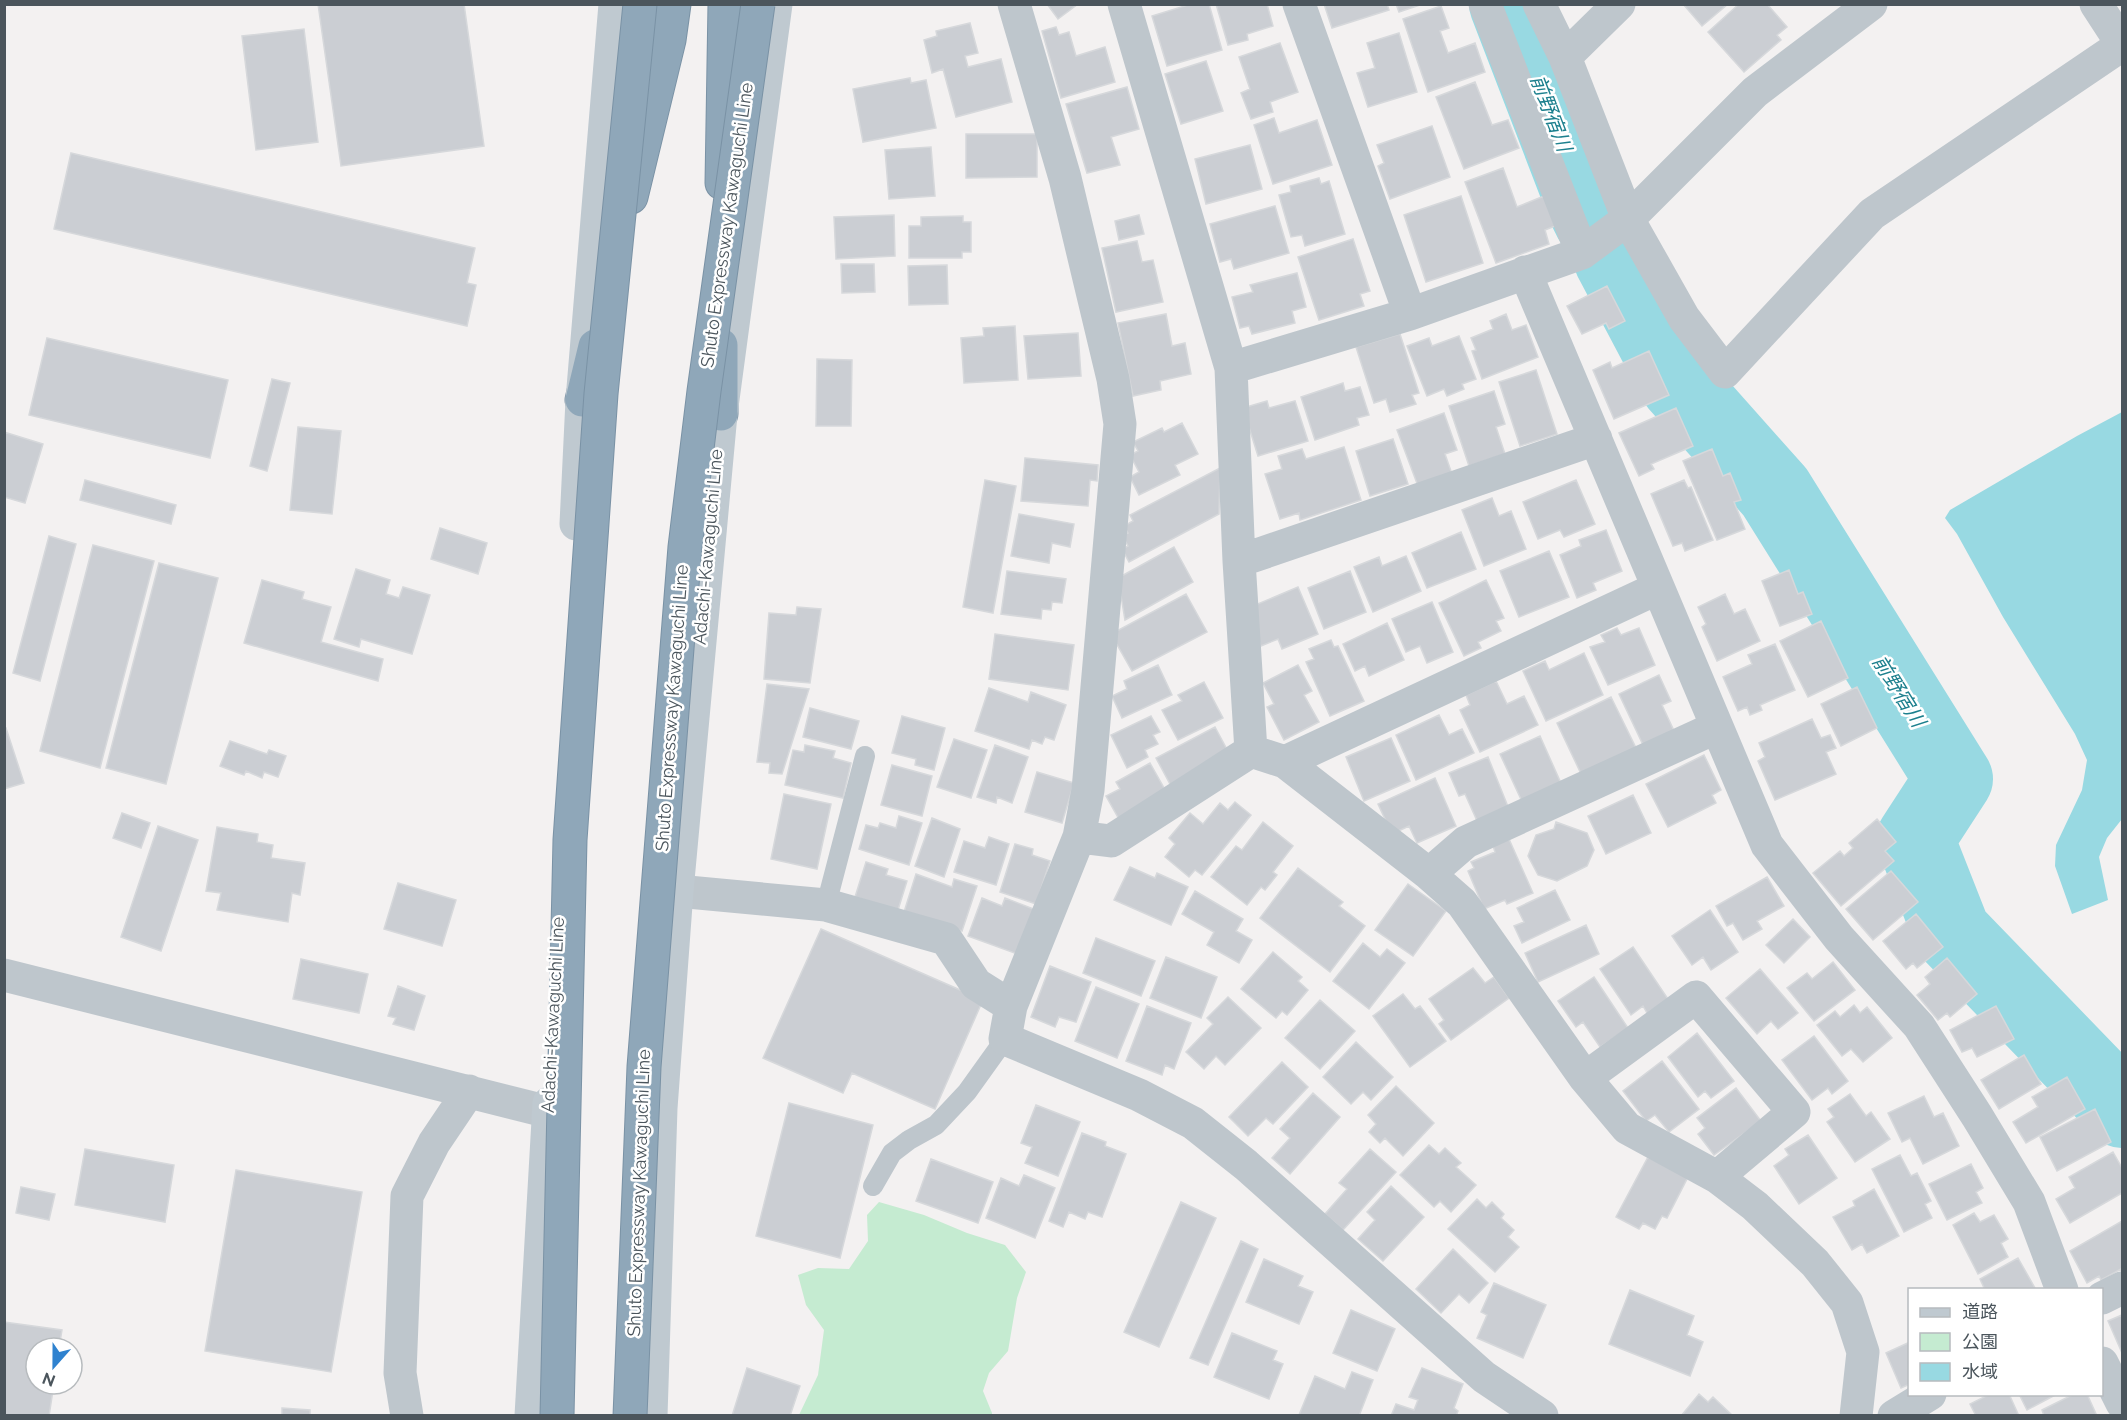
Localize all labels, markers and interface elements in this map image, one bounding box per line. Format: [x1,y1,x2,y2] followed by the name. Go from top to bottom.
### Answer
[1525,71,1577,157] water label: 前野宿川
[696,81,757,369] street label: Shuto Expressway Kawaguchi Line
[688,448,727,646] street label: Adachi-Kawaguchi Line
[651,563,692,852] street label: Shuto Expressway Kawaguchi Line
[1868,651,1931,733] water label: 前野宿川
[537,916,568,1114] street label: Adachi-Kawaguchi Line
[623,1049,654,1337] street label: Shuto Expressway Kawaguchi Line
[1908,1288,2103,1396] legend
[1962,1301,1998,1322] text: 道路
[1962,1331,1998,1352] text: 公園
[24,1336,84,1396] north arrow
[1962,1361,1998,1382] text: 水域
[40,1368,58,1391] text: N

